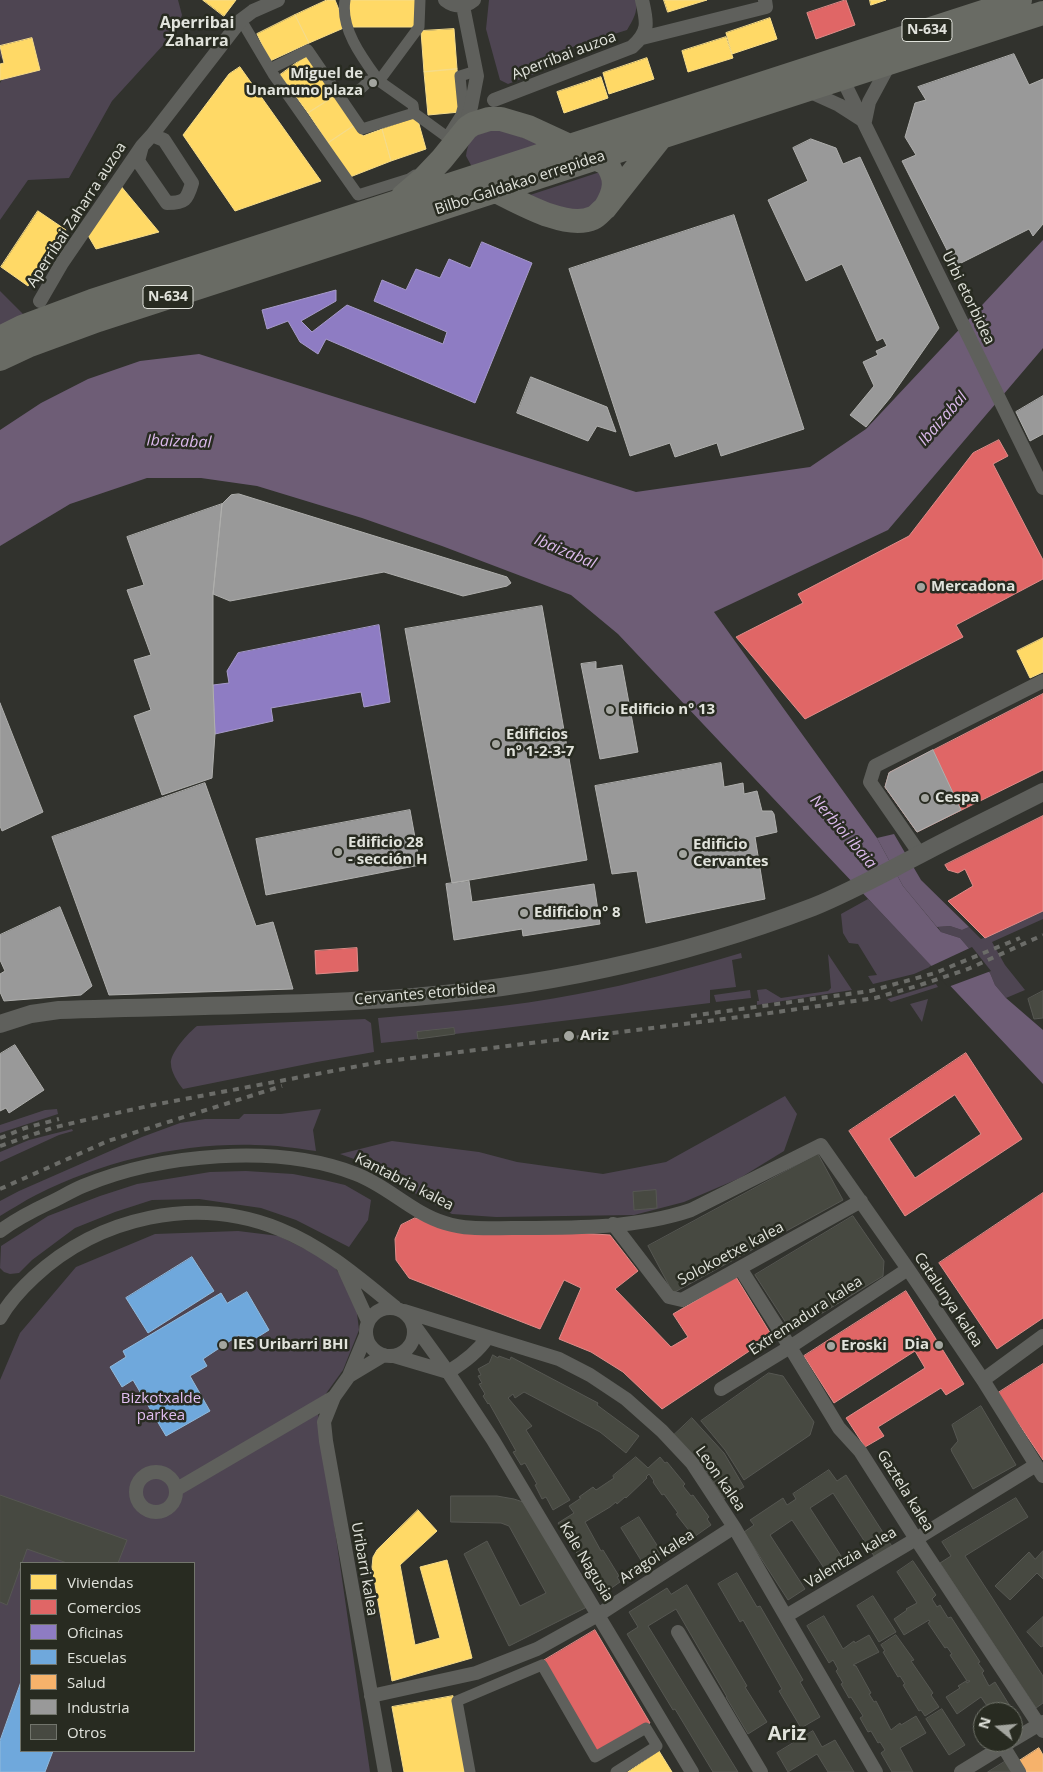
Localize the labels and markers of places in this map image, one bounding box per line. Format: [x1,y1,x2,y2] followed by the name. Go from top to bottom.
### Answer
[246,65,363,100] place label: Miguel de Unamuno plaza
[367,77,379,89] marker: Miguel de Unamuno plaza
[931,578,1015,596] place label: Mercadona
[915,581,927,593] marker: Mercadona
[620,701,715,719] place label: Edificio nº 13
[604,704,616,716] marker: Edificio nº 13
[506,726,574,761] place label: Edificios nº 1-2-3-7
[490,738,502,750] marker: Edificios nº 1-2-3-7
[935,789,979,807] place label: Cespa
[919,792,931,804] marker: Cespa
[348,834,428,869] place label: Edificio 28 - sección H
[693,836,769,871] place label: Edificio Cervantes
[332,846,344,858] marker: Edificio 28 - sección H
[677,848,689,860] marker: Edificio Cervantes
[534,904,620,922] place label: Edificio nº 8
[518,907,530,919] marker: Edificio nº 8
[580,1027,609,1045] place label: Ariz
[562,1029,576,1043] marker: Ariz
[233,1336,348,1354] place label: IES Uribarri BHI
[904,1336,929,1354] place label: Dia
[841,1337,887,1355] place label: Eroski
[217,1339,229,1351] marker: IES Uribarri BHI
[933,1339,945,1351] marker: Dia
[825,1340,837,1352] marker: Eroski

